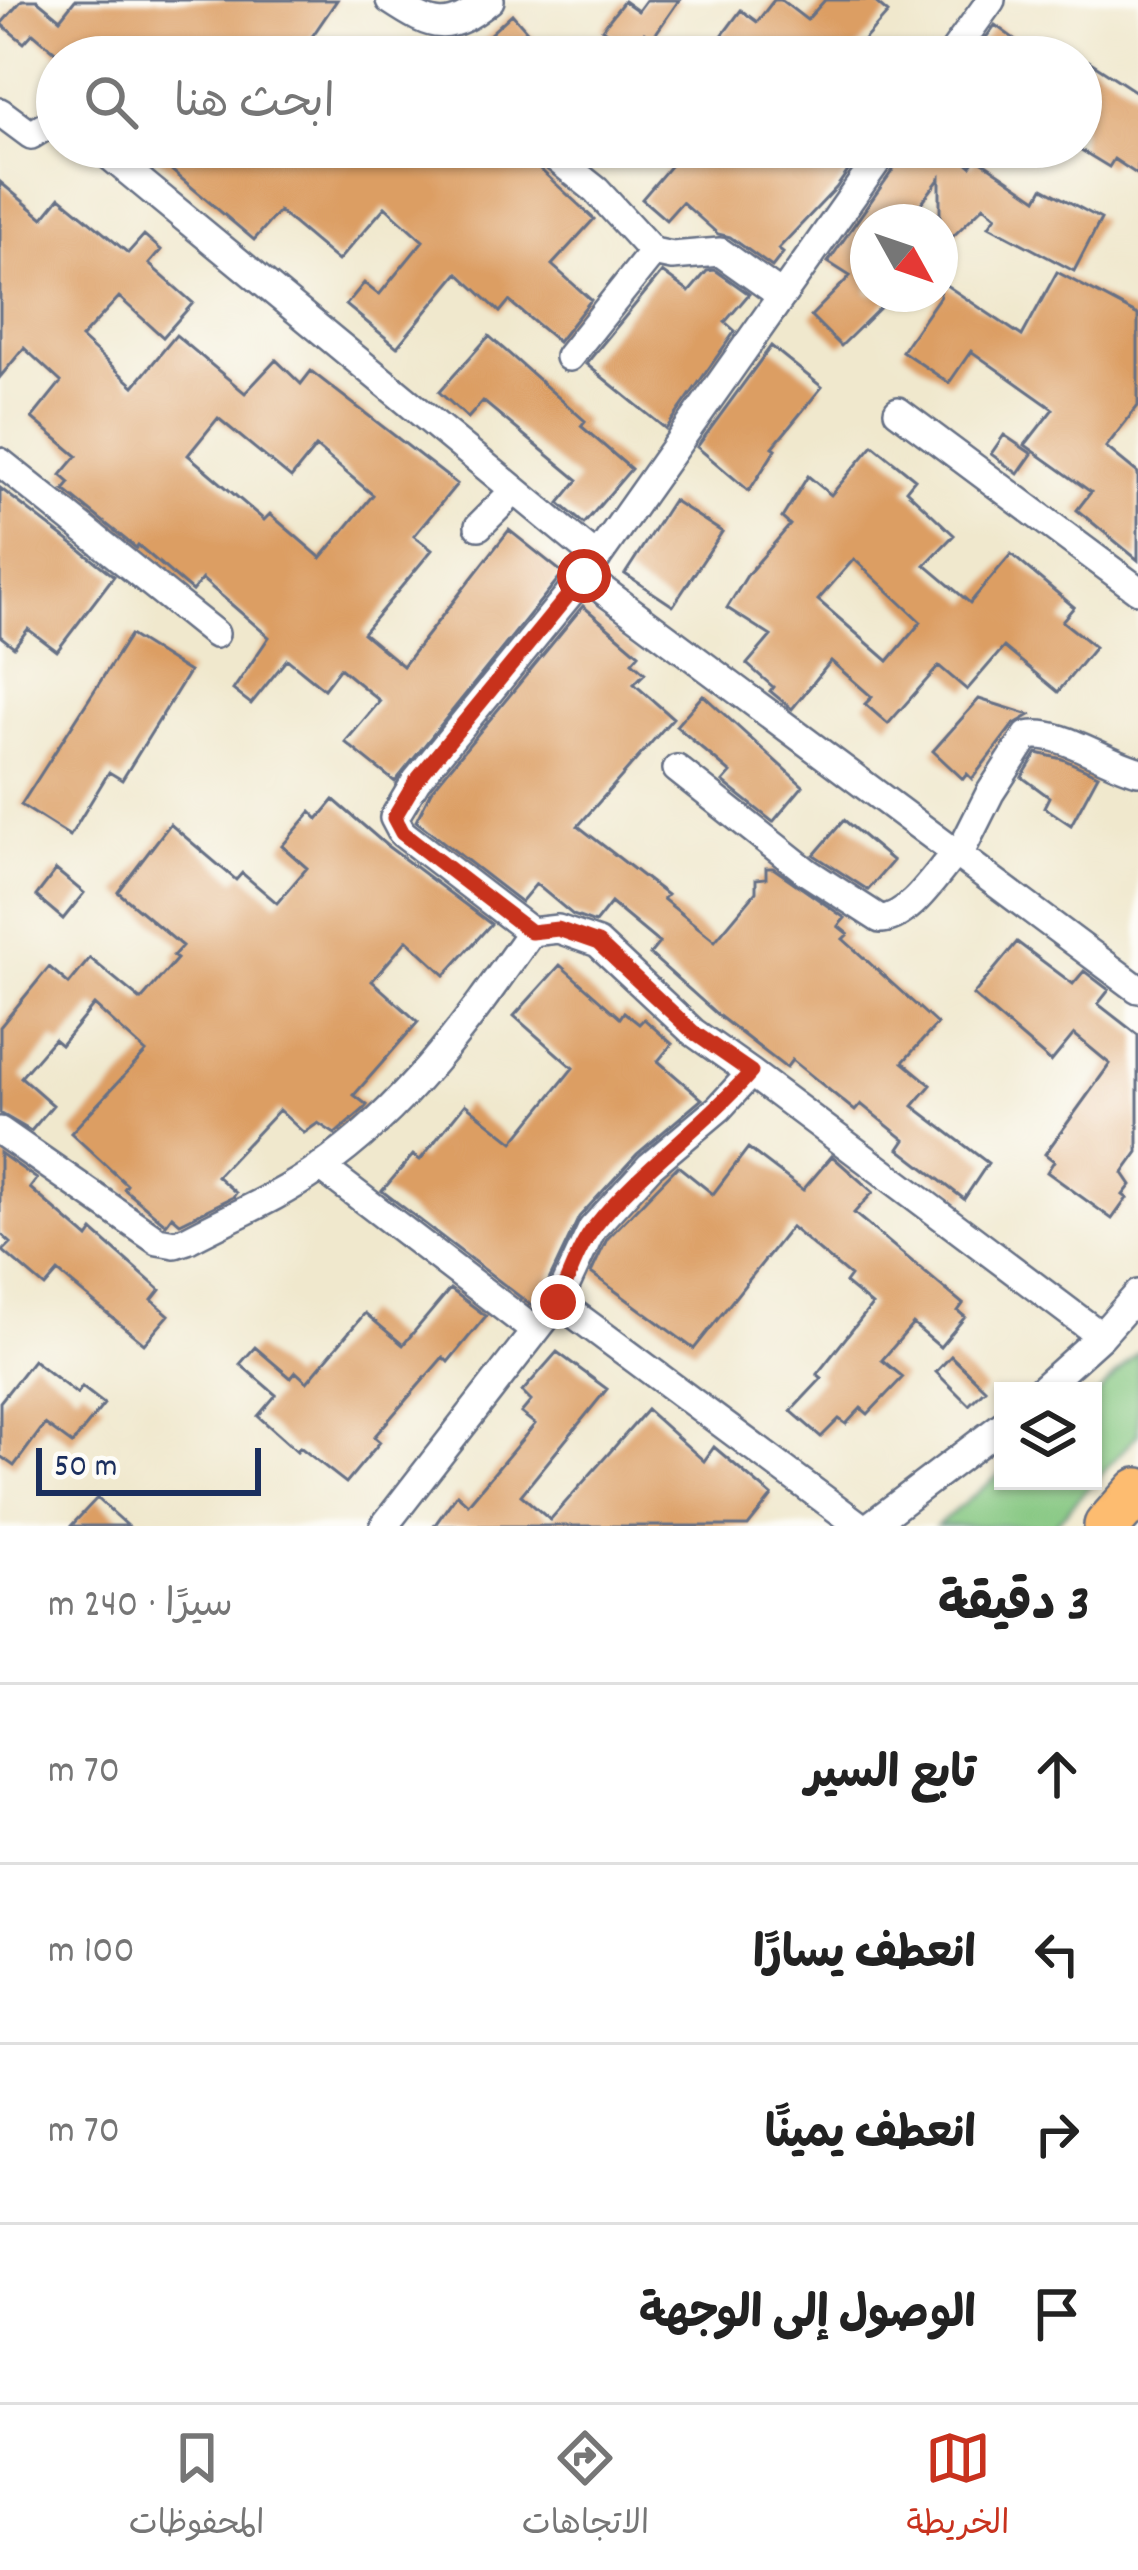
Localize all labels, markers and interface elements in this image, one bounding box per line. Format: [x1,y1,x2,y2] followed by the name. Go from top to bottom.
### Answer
[36,36,1102,168] search box
[78,69,144,135] icon: search
[174,74,335,138] text: ابحث هنا
[850,204,958,312] north arrow
[557,549,611,603] route start
[531,1275,585,1329] route end
[994,1382,1102,1490] map controls
[994,1382,1102,1490] button: layers
[36,1442,261,1495] scale bar
[54,1445,118,1492] text: 50 m
[938,1572,1090,1644] text: 3 دقيقة
[48,1580,233,1635] text: سيرًا · 240 m
[1024,1741,1090,1807] icon: ahead
[805,1745,976,1809] text: تابع السير
[48,1746,120,1801] text: 70 m
[1024,1921,1090,1987] icon: left
[753,1925,976,1989] text: انعطف يسارًا
[48,1926,135,1981] text: 100 m
[1024,2101,1090,2167] icon: right
[765,2105,976,2169] text: انعطف يمينًا
[48,2106,120,2161] text: 70 m
[1024,2281,1090,2347] icon: arrive
[639,2285,976,2349] text: الوصول إلى الوجهة
[129,2425,265,2551] tab: المحفوظات
[522,2425,649,2551] tab: الاتجاهات
[906,2425,1009,2551] tab: الخريطة

